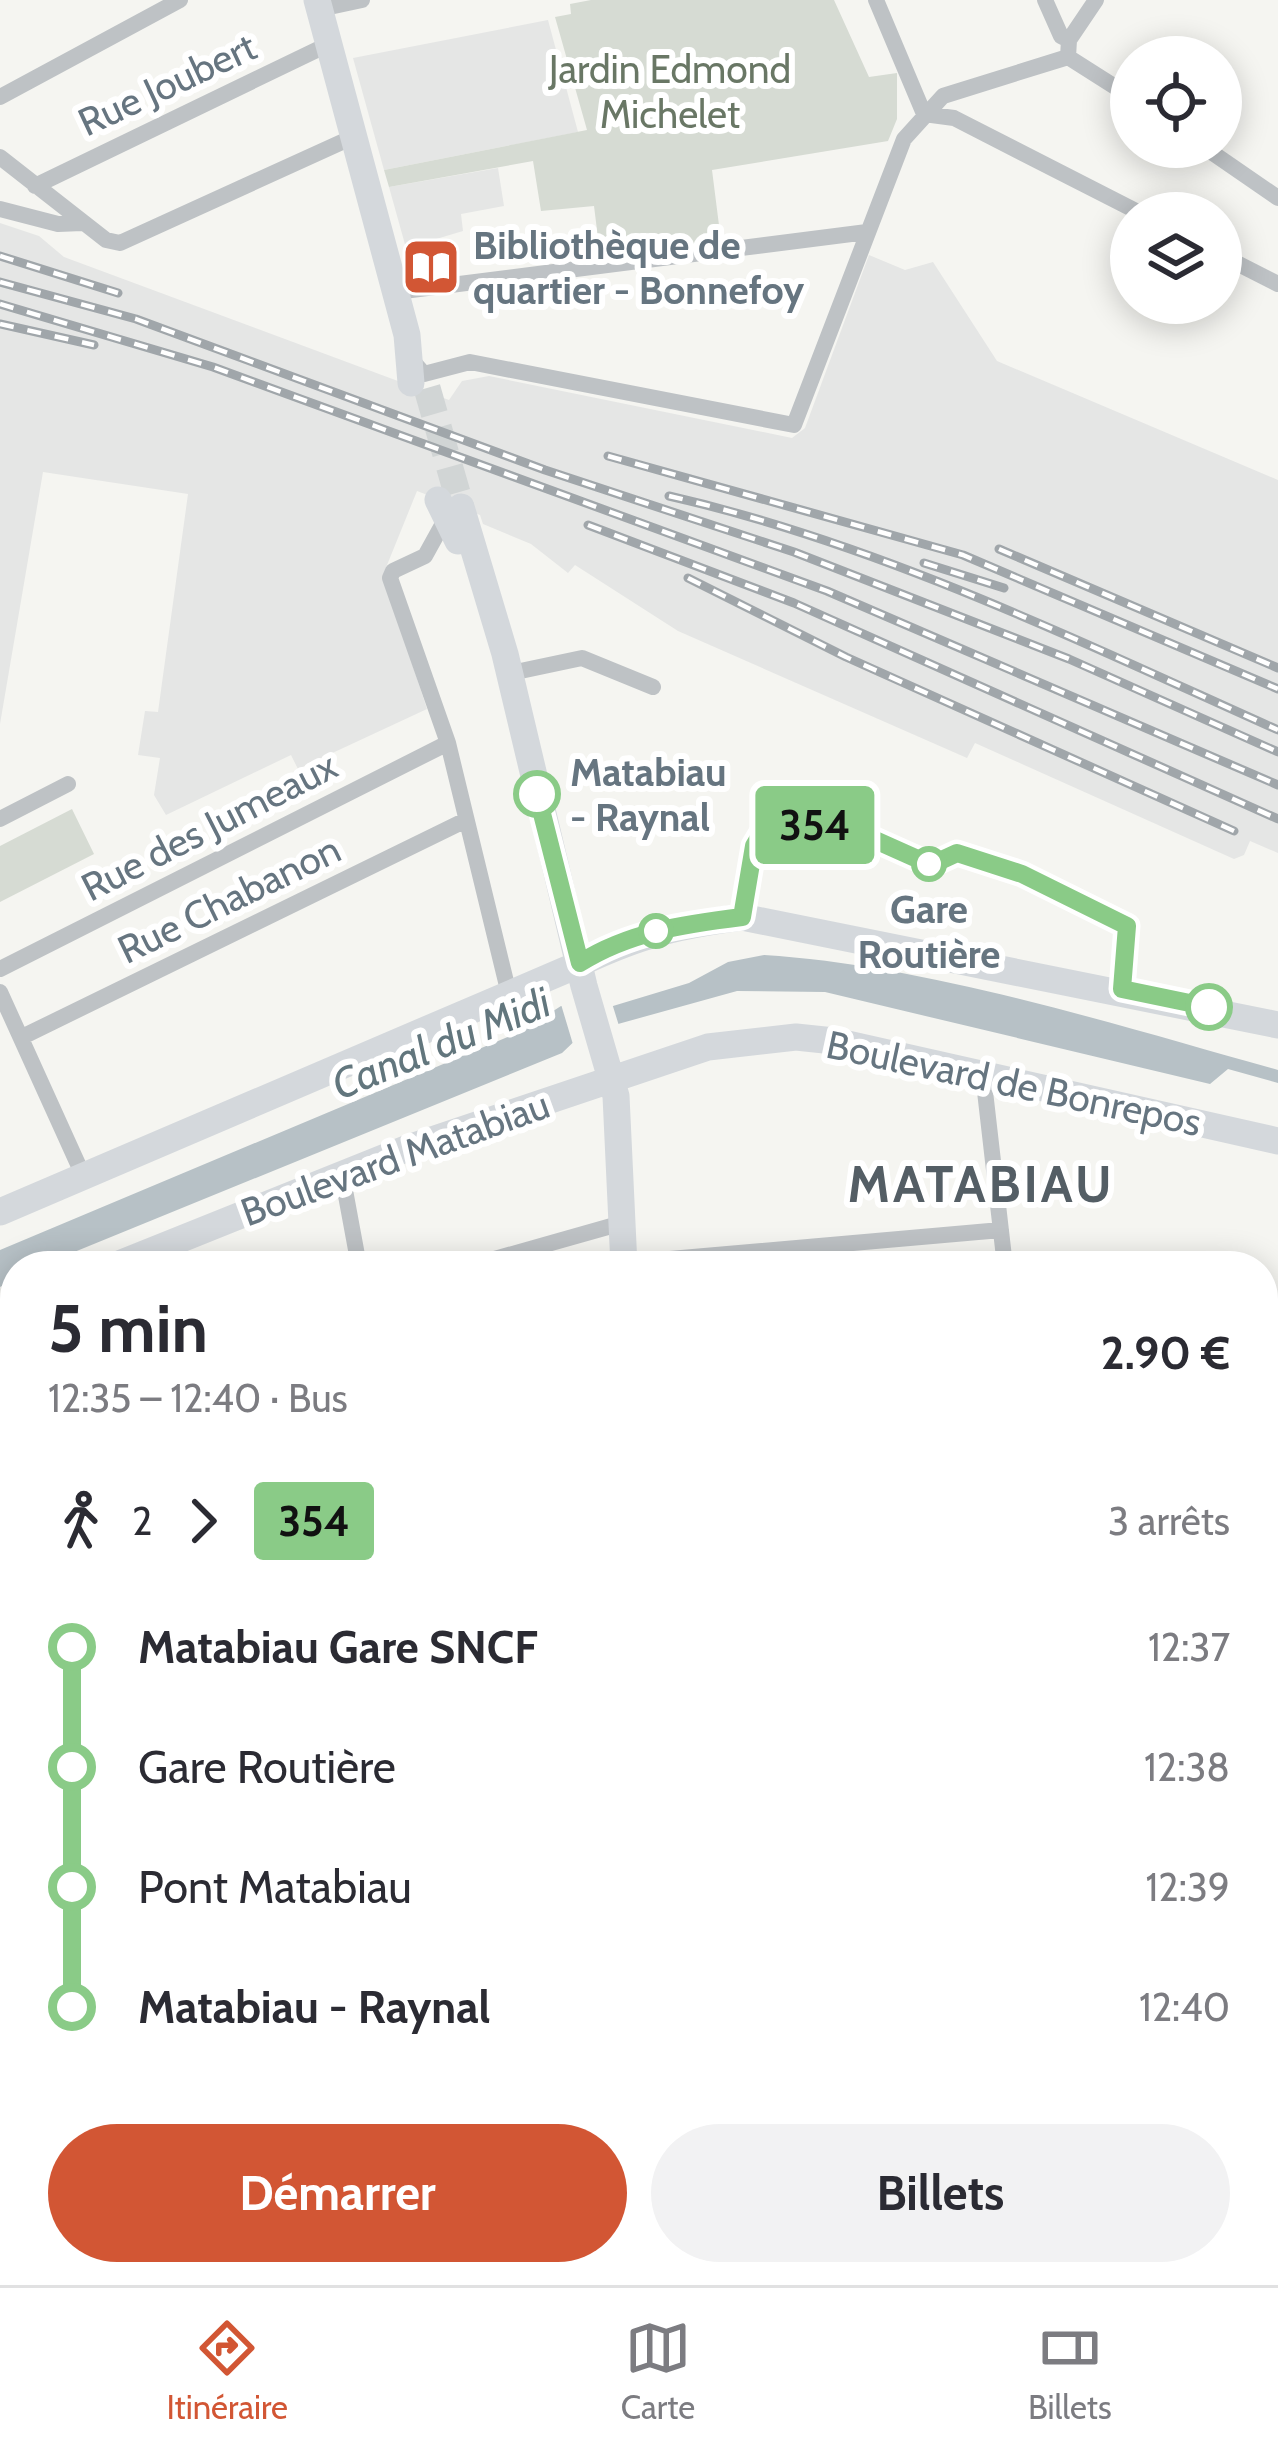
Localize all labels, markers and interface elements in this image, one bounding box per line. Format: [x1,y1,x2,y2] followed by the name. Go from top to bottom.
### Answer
[70,22,264,146] street label: Rue Joubert
[1110,36,1242,324] map controls
[1110,36,1242,168] button: locate
[548,45,791,138] park label: Jardin Edmond Michelet
[1110,192,1242,324] button: layers
[473,221,804,314] place label: Bibliothèque de quartier - Bonnefoy
[400,236,462,298] library icon: Bibliothèque de quartier - Bonnefoy
[73,741,345,911] street label: Rue des Jumeaux
[570,748,727,841] place label: Matabiau - Raynal
[515,772,559,816] marker: Matabiau - Raynal
[746,786,884,864] line badge: 354
[779,799,851,851] text: 354
[110,824,348,974] street label: Rue Chabanon
[913,848,945,880] marker: Gare Routière
[858,885,1000,978] place label: Gare Routière
[640,915,672,947] unlabelled marker
[324,975,559,1110] water label: Canal du Midi
[1187,985,1231,1029] unlabelled marker
[822,1020,1206,1146] street label: Boulevard de Bonrepos
[234,1080,556,1236] street label: Boulevard Matabiau
[847,1153,1115,1215] district label: MATABIAU
[48,1288,208,1369] text: 5 min
[1101,1326,1230,1380] text: 2.90 €
[48,1374,348,1422] text: 12:35 – 12:40 · Bus
[48,1488,114,1554] icon: walk
[170,1488,236,1554] icon: forward
[278,1495,350,1547] text: 354
[132,1497,152,1545] text: 2
[1108,1497,1230,1545] text: 3 arrêts
[138,1620,538,1674] text: Matabiau Gare SNCF
[1148,1623,1230,1671] text: 12:37
[138,1740,396,1794] text: Gare Routière
[1144,1743,1230,1791] text: 12:38
[138,1860,412,1914] text: Pont Matabiau
[1145,1863,1230,1911] text: 12:39
[138,1980,490,2034] text: Matabiau - Raynal
[1139,1983,1230,2031] text: 12:40
[48,2124,627,2262] button: Démarrer
[651,2124,1230,2262] button: Billets
[166,2315,288,2427] tab: Itinéraire
[621,2315,695,2427] tab: Carte
[1028,2315,1112,2427] tab: Billets

